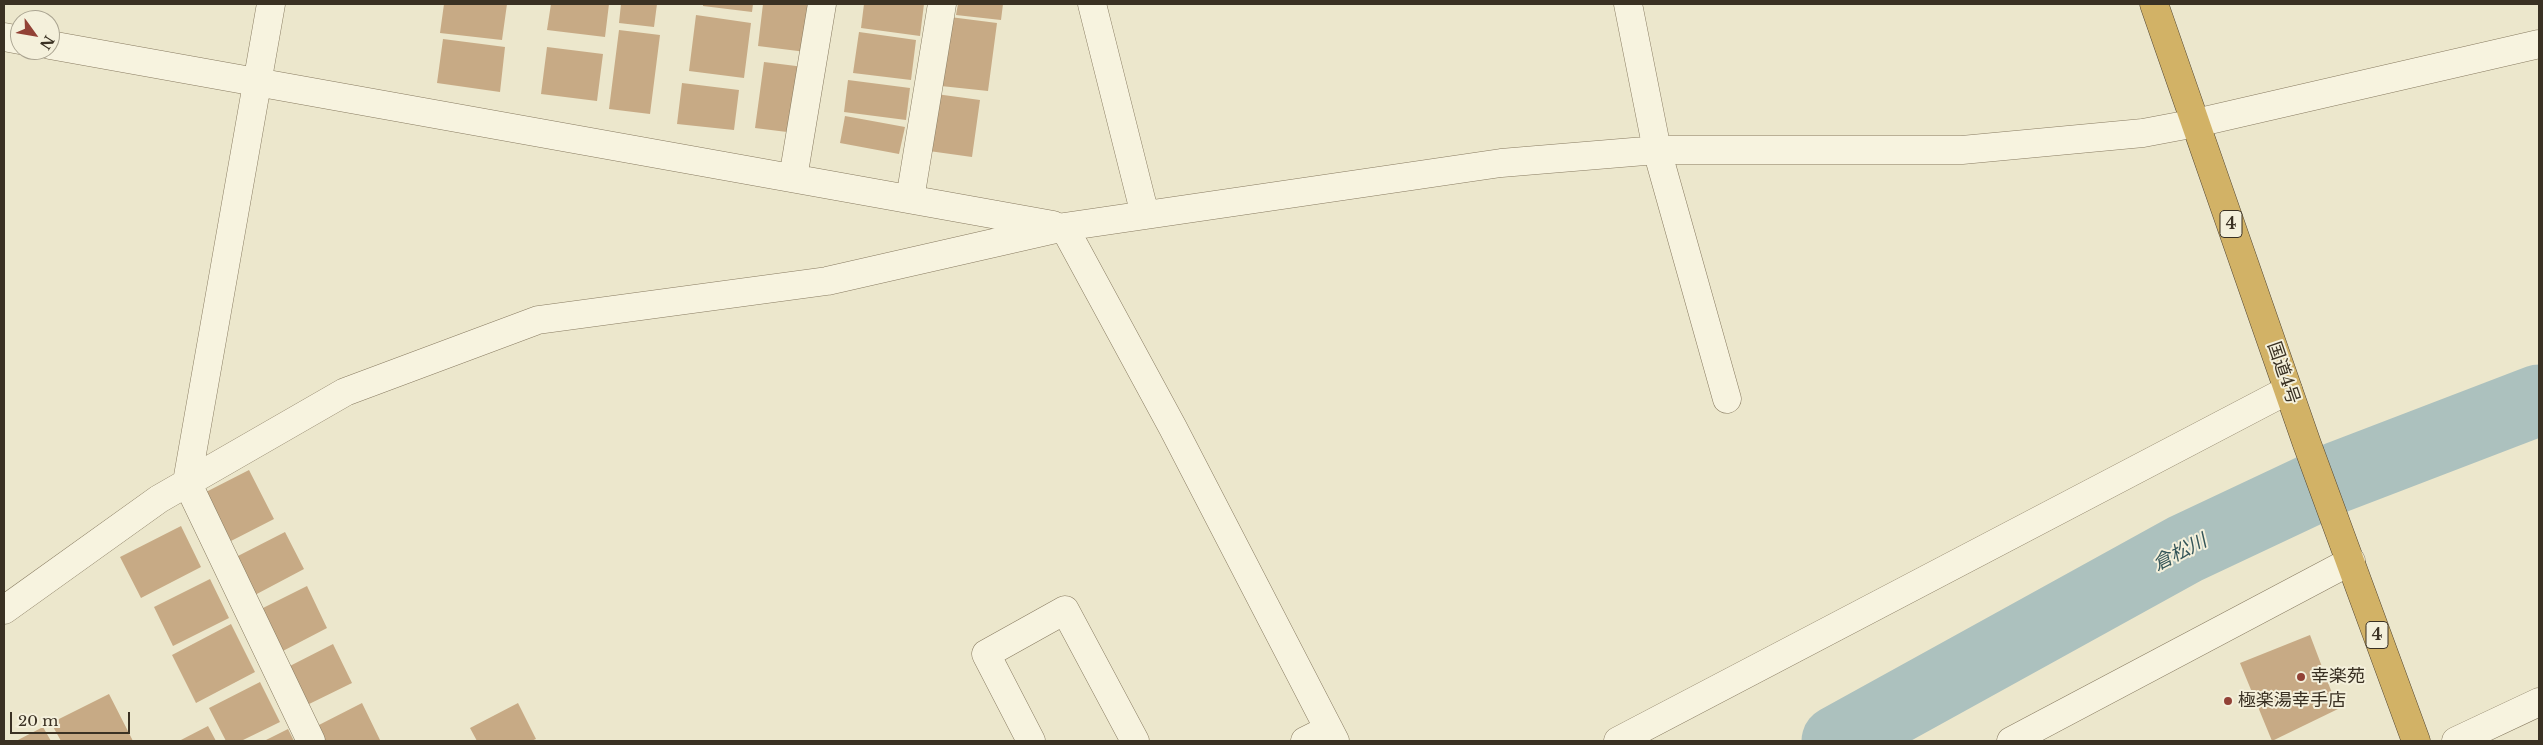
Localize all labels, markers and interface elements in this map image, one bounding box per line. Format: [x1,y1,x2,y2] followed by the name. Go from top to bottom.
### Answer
[10,10,60,60] north arrow
[36,32,58,53] text: N
[2220,210,2242,238] road number: 4
[2262,339,2304,407] street label: 国道4号
[2149,530,2211,576] water label: 倉松川
[2366,622,2388,648] road number: 4
[2311,666,2365,688] place label: 幸楽苑
[2295,671,2307,683] marker: 幸楽苑
[2238,690,2346,712] place label: 極楽湯幸手店
[2222,695,2234,707] marker: 極楽湯幸手店
[12,702,132,734] scale bar
[18,711,58,730] text: 20 m

